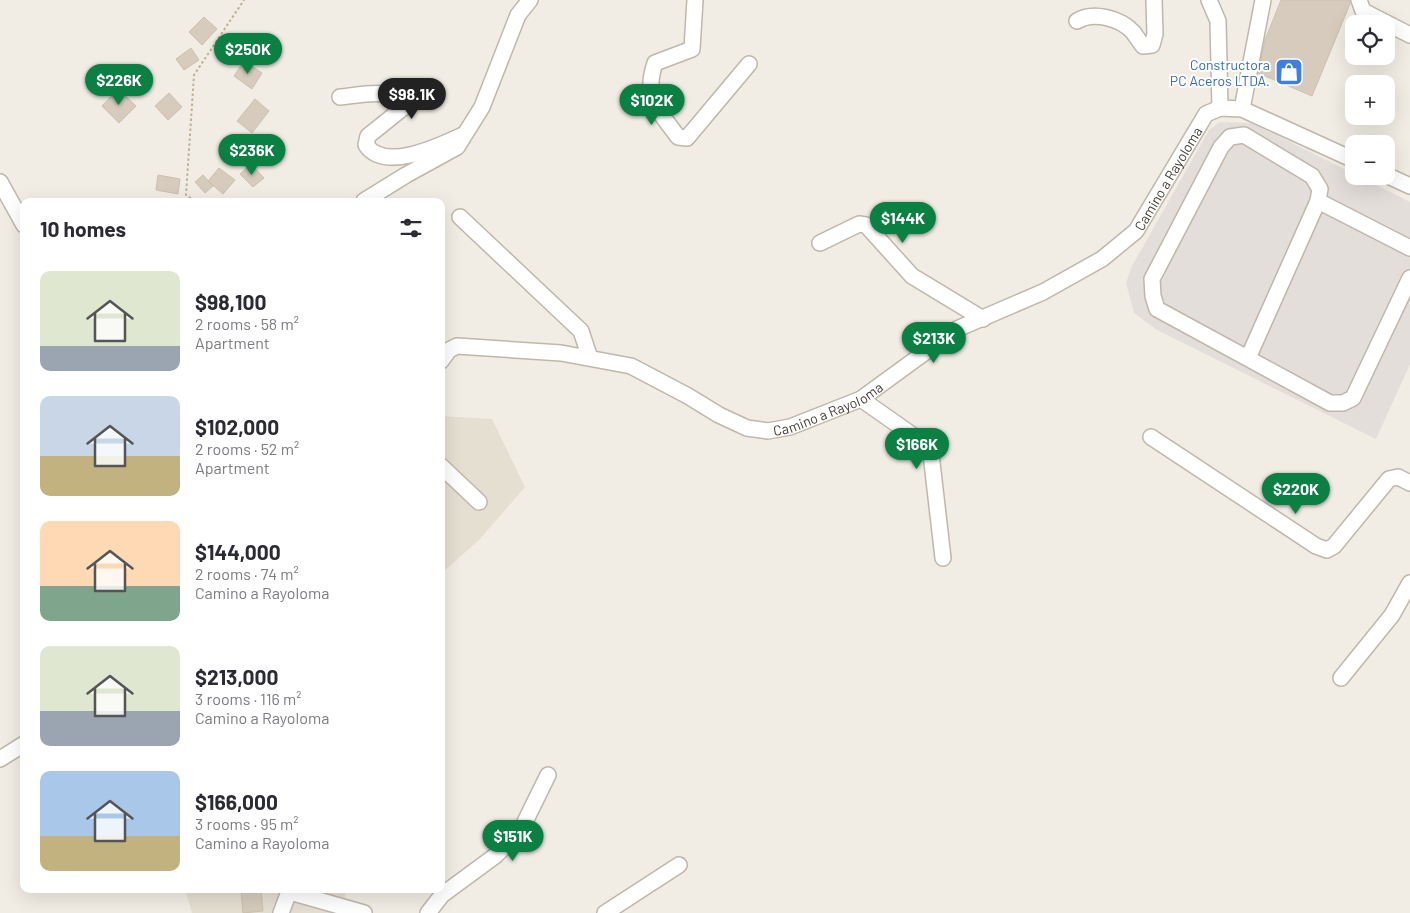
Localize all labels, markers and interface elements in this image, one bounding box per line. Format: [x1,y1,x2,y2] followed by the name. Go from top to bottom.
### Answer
[1345,15,1395,185] map controls
[1345,15,1395,65] button: locate
[213,32,283,75] pin: $250K
[225,39,271,58] text: $250K
[1170,56,1270,89] place label: Constructora PC Aceros LTDA.
[1274,57,1304,87] shop icon: Constructora PC Aceros LTDA.
[84,64,154,106] pin: $226K
[96,70,142,89] text: $226K
[1345,75,1395,125] button: +
[371,78,453,120] pin: $98.1K
[389,84,435,103] text: $98.1K
[617,84,687,126] pin: $102K
[631,90,673,109] text: $102K
[1130,123,1205,233] street label: Camino a Rayoloma
[217,134,287,176] pin: $236K
[1345,135,1395,185] button: −
[229,140,275,159] text: $236K
[868,202,938,244] pin: $144K
[881,208,925,227] text: $144K
[397,214,425,242] icon: filters
[40,216,126,241] text: 10 homes
[195,289,266,314] text: $98,100
[80,291,140,351] icon: home
[195,314,299,333] text: 2 rooms · 58 m²
[899,322,969,364] pin: $213K
[913,328,955,347] text: $213K
[195,333,270,352] text: Apartment
[772,378,886,438] street label: Camino a Rayoloma
[195,414,279,439] text: $102,000
[80,416,140,476] icon: home
[882,428,952,470] pin: $166K
[896,434,938,453] text: $166K
[195,439,299,458] text: 2 rooms · 52 m²
[195,458,270,477] text: Apartment
[1261,472,1331,515] pin: $220K
[1273,479,1319,498] text: $220K
[195,539,281,564] text: $144,000
[80,541,140,601] icon: home
[195,564,299,583] text: 2 rooms · 74 m²
[195,583,329,602] text: Camino a Rayoloma
[195,664,278,689] text: $213,000
[80,666,140,726] icon: home
[195,689,301,708] text: 3 rooms · 116 m²
[195,708,329,727] text: Camino a Rayoloma
[195,789,278,814] text: $166,000
[80,791,140,851] icon: home
[195,814,299,833] text: 3 rooms · 95 m²
[478,820,548,862] pin: $151K
[494,826,532,845] text: $151K
[195,833,329,852] text: Camino a Rayoloma

